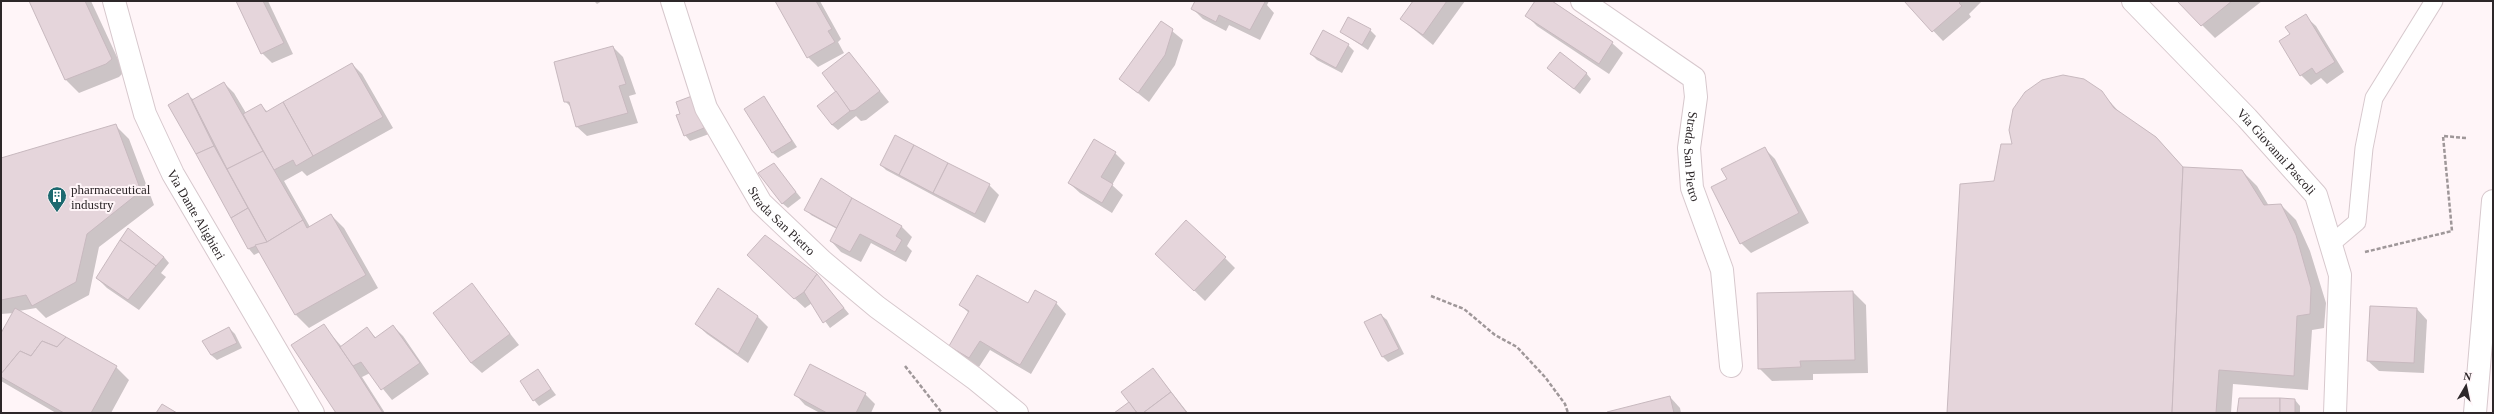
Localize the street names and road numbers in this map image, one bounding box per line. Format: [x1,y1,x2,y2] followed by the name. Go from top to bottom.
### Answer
[2234,106,2319,198] street label: Via Giovanni Pascoli
[1681,111,1703,204] street label: Strada San Pietro
[164,167,229,263] street label: Via Dante Alighieri
[745,184,818,259] street label: Strada San Pietro

